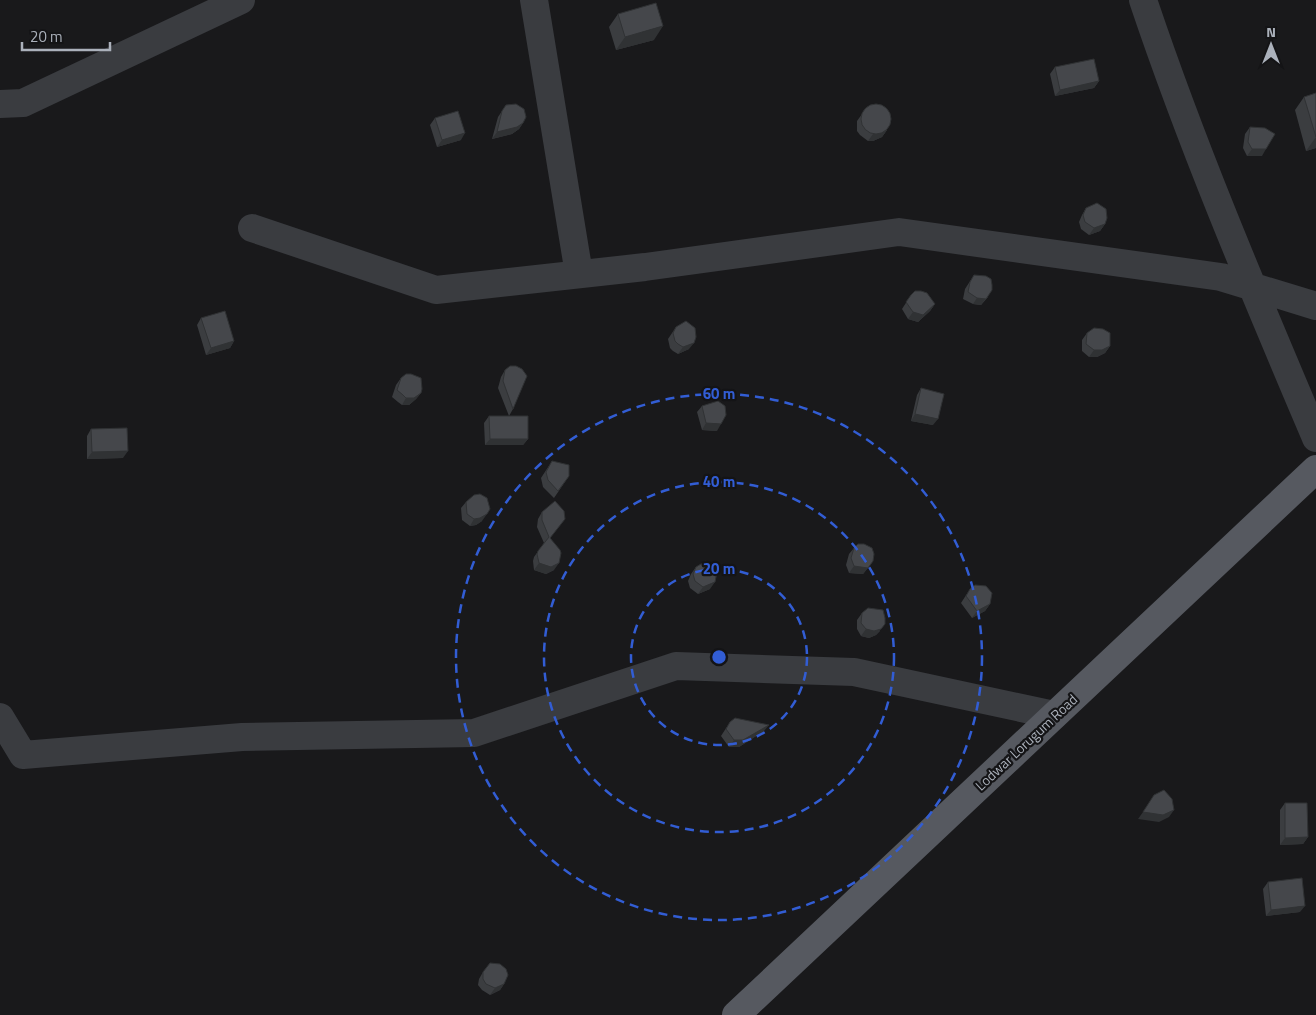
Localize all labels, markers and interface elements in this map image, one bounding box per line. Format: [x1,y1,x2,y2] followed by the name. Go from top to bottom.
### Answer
[22,20,110,52] scale bar
[1246,20,1296,70] north arrow
[1266,21,1276,42] text: N
[30,25,63,48] text: 20 m
[703,382,735,405] text: 60 m
[703,470,735,493] text: 40 m
[703,557,735,580] text: 20 m
[710,648,728,666] centre of rings
[970,689,1082,795] street label: Lodwar Lorugum Road

